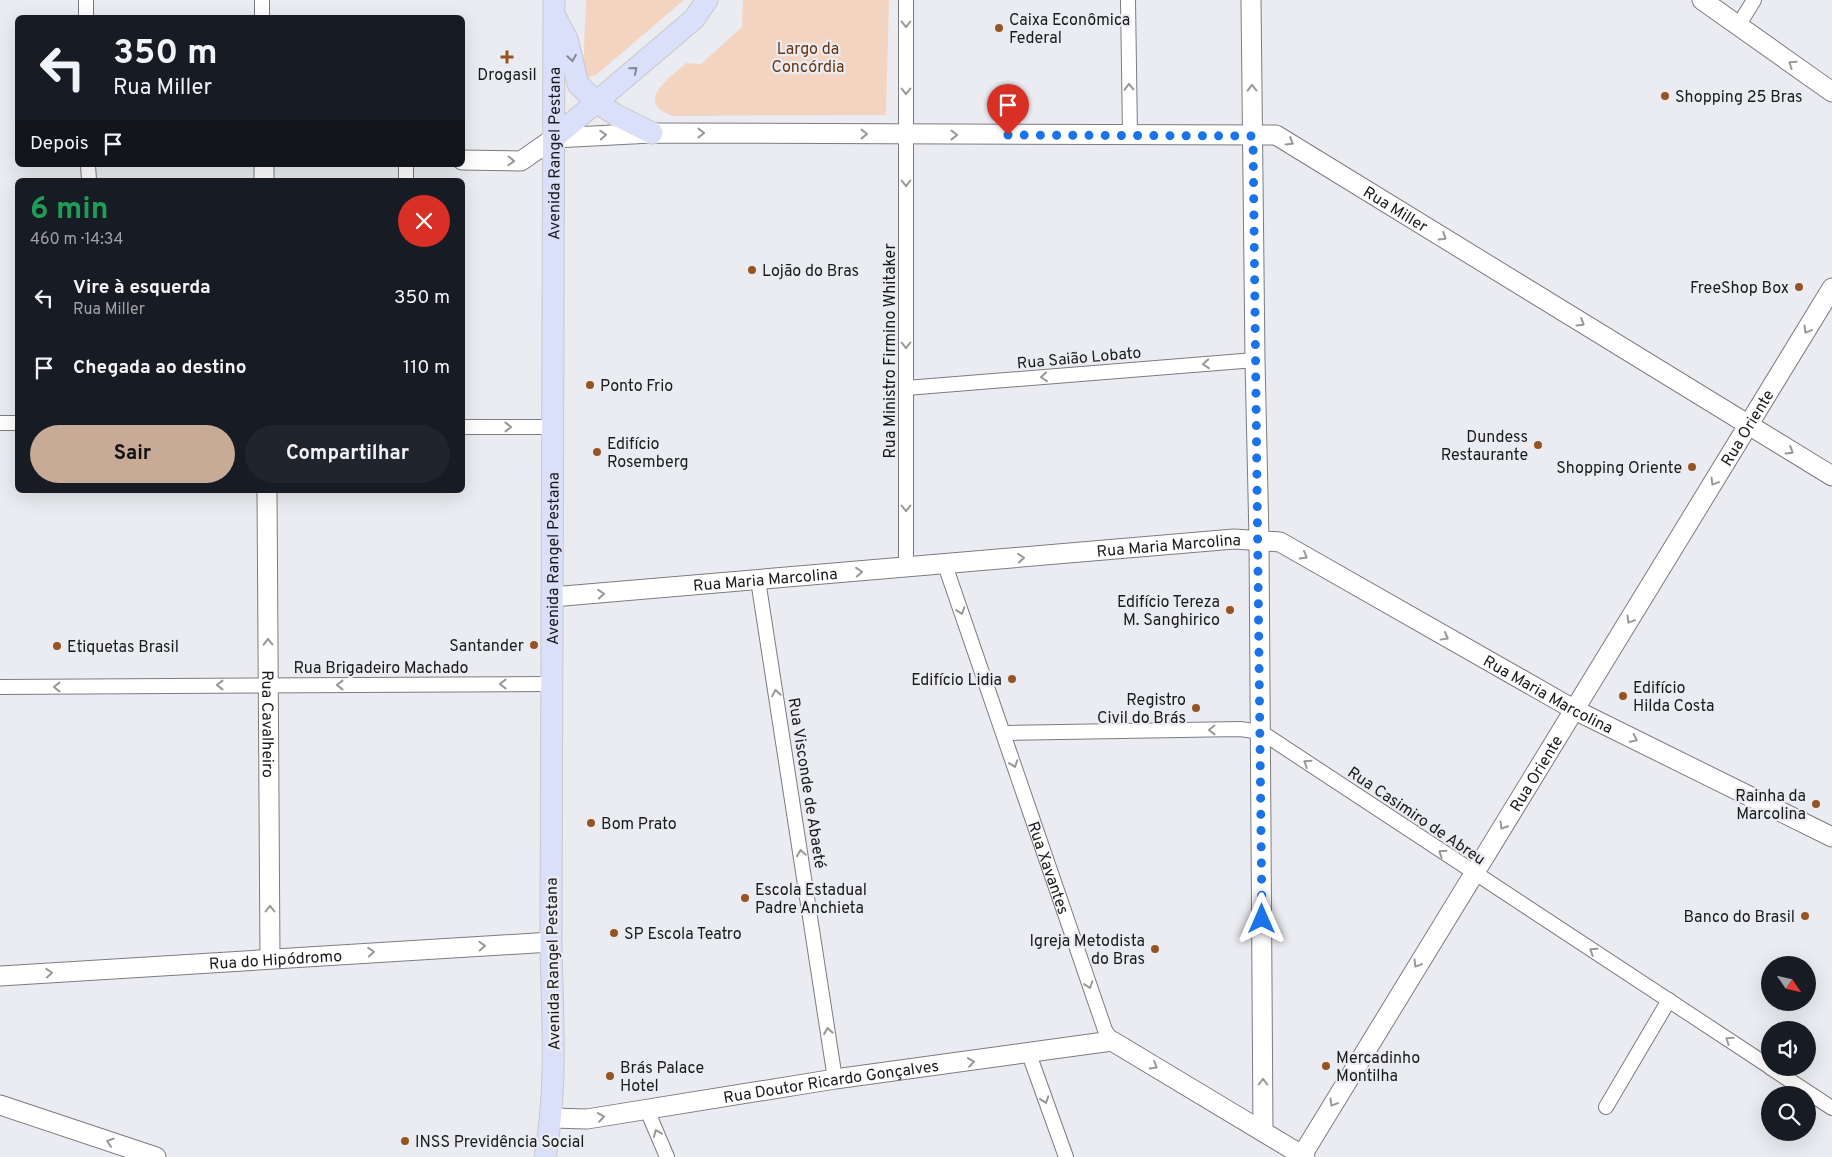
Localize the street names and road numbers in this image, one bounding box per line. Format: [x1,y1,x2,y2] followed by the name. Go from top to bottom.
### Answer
[545,67,566,240] street label: Avenida Rangel Pestana
[1359,183,1431,238] street label: Rua Miller
[881,243,901,459] street label: Rua Ministro Firmino Whitaker
[1016,344,1142,374] street label: Rua Saião Lobato
[1718,387,1779,470] street label: Rua Oriente
[544,472,564,645] street label: Avenida Rangel Pestana
[1096,531,1241,563] street label: Rua Maria Marcolina
[692,565,838,597] street label: Rua Maria Marcolina
[1479,652,1616,739] street label: Rua Maria Marcolina
[293,659,469,679] street label: Rua Brigadeiro Machado
[256,670,277,778] street label: Rua Cavalheiro
[783,696,829,870] street label: Rua Visconde de Abaeté
[1506,732,1568,816] street label: Rua Oriente
[1343,763,1489,870] street label: Rua Casimiro de Abreu
[1022,819,1072,917] street label: Rua Xavantes
[542,877,566,1051] street label: Avenida Rangel Pestana
[208,947,343,975] street label: Rua do Hipódromo
[722,1057,940,1109] street label: Rua Doutor Ricardo Gonçalves

